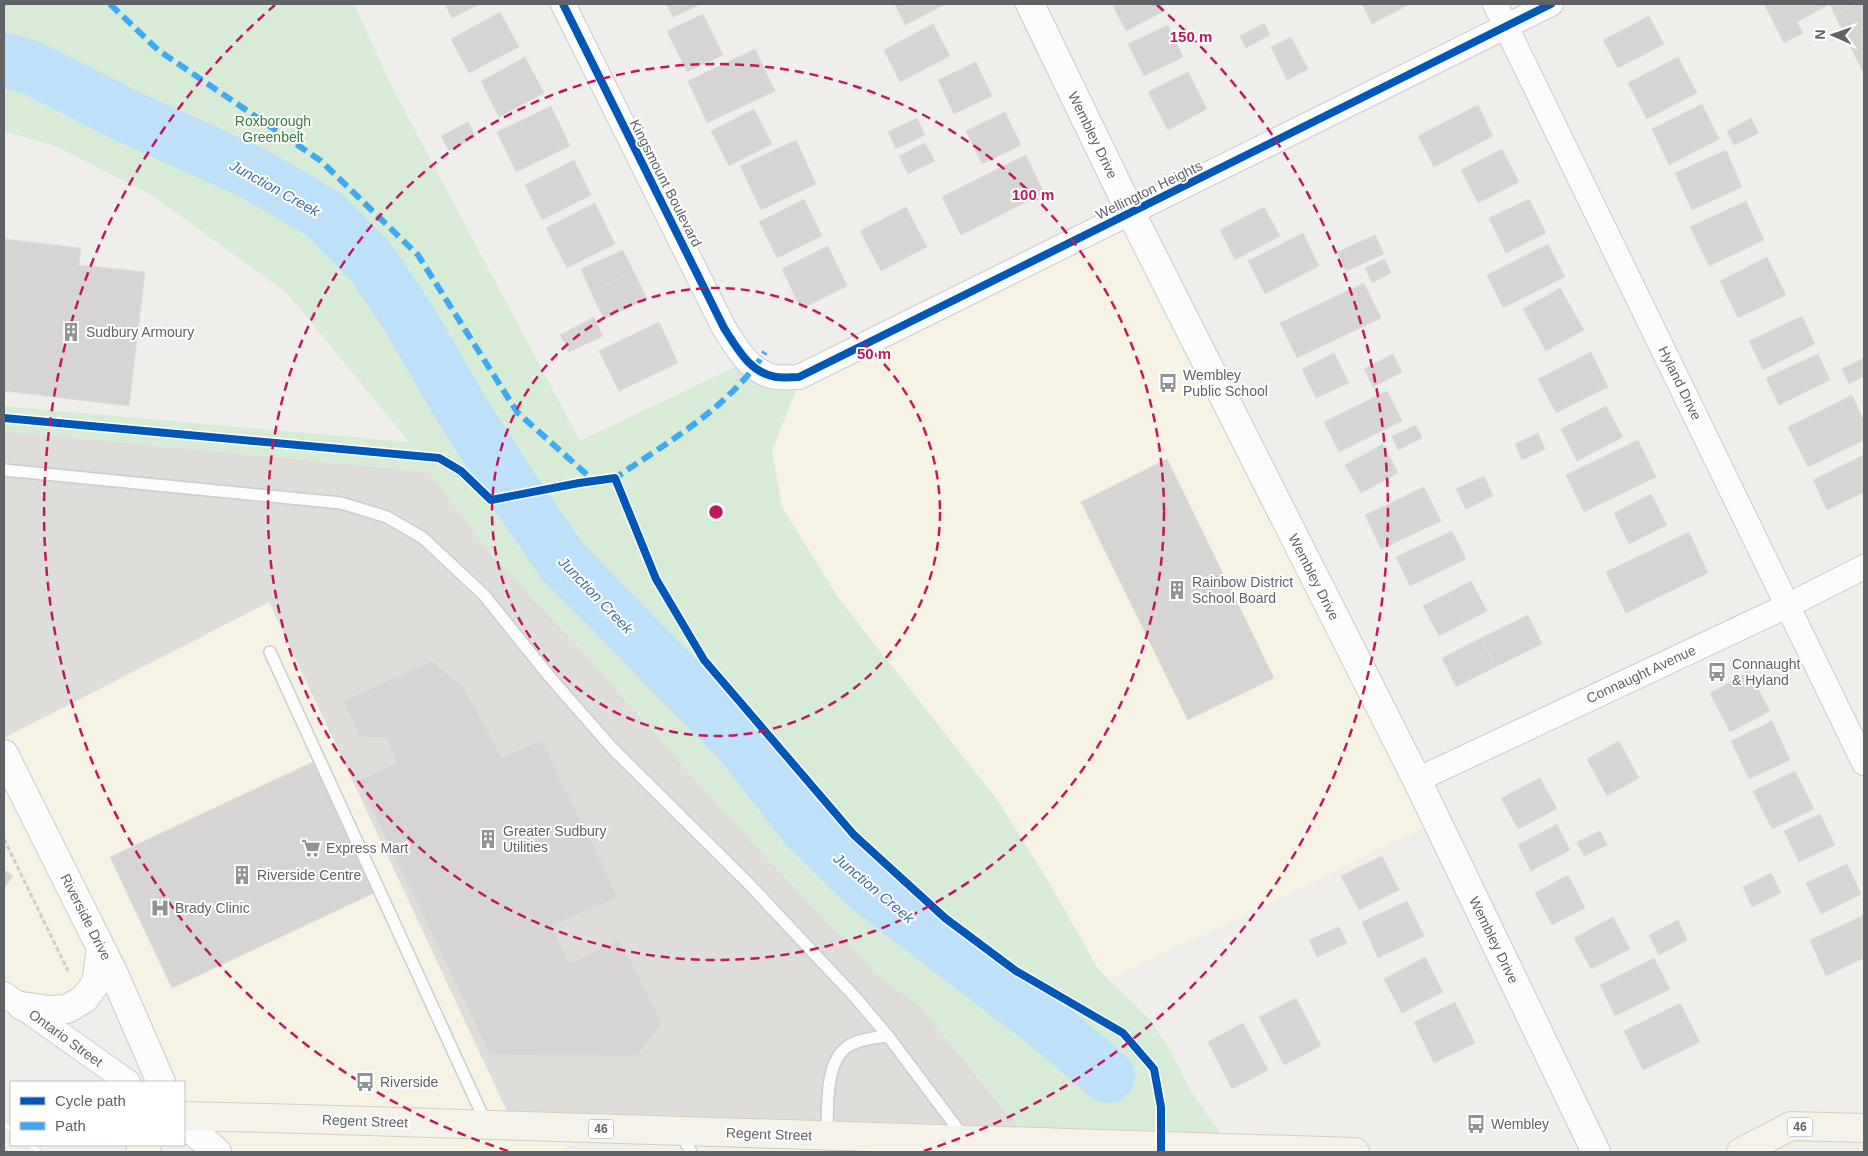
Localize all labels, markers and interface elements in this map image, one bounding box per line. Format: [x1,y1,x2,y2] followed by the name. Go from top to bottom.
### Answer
[1808,10,1858,60] north arrow
[1170,28,1212,45] text: 150 m
[1812,29,1828,40] text: N
[1065,89,1121,181] street label: Wembley Drive
[235,113,311,145] park label: Roxborough Greenbelt
[627,117,705,249] street label: Kingsmount Boulevard
[226,156,324,220] water label: Junction Creek
[1093,157,1205,223] street label: Wellington Heights
[1012,186,1054,203] text: 100 m
[60,321,82,343] building icon: Sudbury Armoury
[86,324,194,340] place label: Sudbury Armoury
[1655,343,1705,423] street label: Hyland Drive
[857,345,891,362] text: 50 m
[1183,367,1268,399] place label: Wembley Public School
[1157,372,1179,394] bus stop icon: Wembley Public School
[707,503,725,521] centre of rings
[1285,531,1343,623] street label: Wembley Drive
[554,552,638,638] water label: Junction Creek
[1192,574,1293,606] place label: Rainbow District School Board
[1166,579,1188,601] building icon: Rainbow District School Board
[1584,642,1698,706] street label: Connaught Avenue
[1732,656,1801,688] place label: Connaught & Hyland
[1706,661,1728,683] bus stop icon: Connaught & Hyland
[503,823,607,855] place label: Greater Sudbury Utilities
[477,828,499,850] building icon: Greater Sudbury Utilities
[300,837,322,859] supermarket icon: Express Mart
[326,840,409,856] place label: Express Mart
[829,849,919,928] water label: Junction Creek
[231,864,253,886] building icon: Riverside Centre
[257,867,361,883] place label: Riverside Centre
[57,871,115,963] street label: Riverside Drive
[1466,894,1522,986] street label: Wembley Drive
[149,897,171,919] hospital icon: Brady Clinic
[175,900,250,916] place label: Brady Clinic
[26,1006,106,1070] street label: Ontario Street
[354,1071,376,1093] bus stop icon: Riverside
[380,1074,439,1090] place label: Riverside
[10,1081,185,1146] legend
[55,1092,126,1109] text: Cycle path
[322,1111,409,1131] street label: Regent Street
[1465,1113,1487,1135] bus stop icon: Wembley
[1491,1116,1549,1132] place label: Wembley
[55,1117,86,1134] text: Path
[1788,1118,1812,1136] road number: 46
[588,1120,614,1138] road number: 46
[726,1124,813,1144] street label: Regent Street

